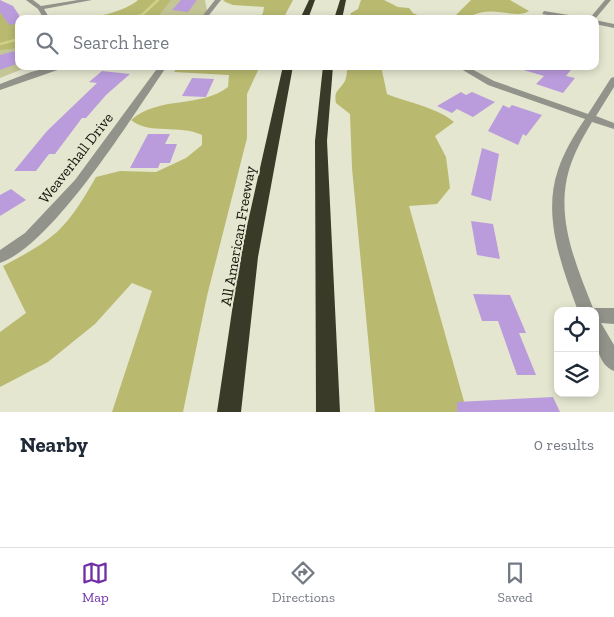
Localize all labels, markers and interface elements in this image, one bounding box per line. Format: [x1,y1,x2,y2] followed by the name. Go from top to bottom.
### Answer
[15,15,599,70] search box
[33,29,61,57] icon: search
[73,31,169,54] text: Search here
[35,109,117,207] street label: Weaverhall Drive
[217,164,259,307] street label: All American Freeway
[554,307,599,397] map controls
[554,307,599,352] button: locate
[554,352,599,397] button: layers
[20,432,88,457] text: Nearby
[534,435,594,454] text: 0 results
[81,559,109,606] tab: Map
[272,559,335,606] tab: Directions
[498,559,533,606] tab: Saved

